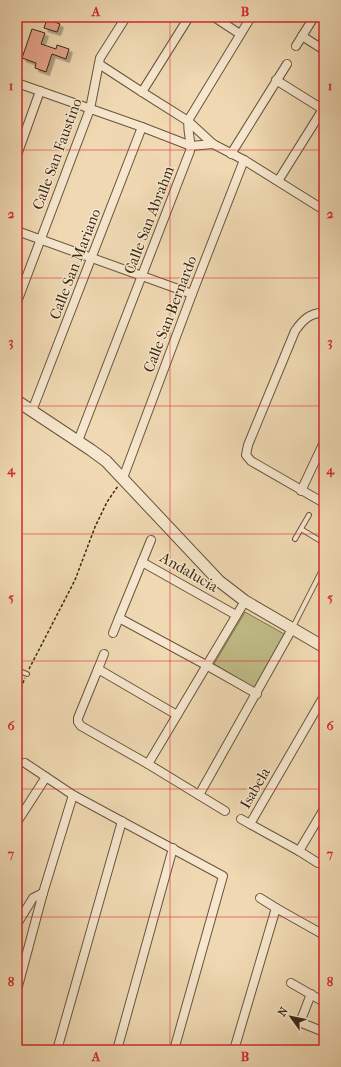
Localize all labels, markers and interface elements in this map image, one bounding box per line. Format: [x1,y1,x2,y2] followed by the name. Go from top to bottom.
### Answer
[91,4,101,19] text: A
[241,4,250,19] text: B
[9,78,14,93] text: 1
[328,78,333,93] text: 1
[28,95,86,212] street label: Calle San Faustino
[120,163,178,277] street label: Calle San Abrahm
[8,206,15,221] text: 2
[46,206,105,322] street label: Calle San Mariano
[327,206,334,221] text: 2
[139,253,201,375] street label: Calle San Bernardo
[8,334,14,350] text: 3
[327,334,333,350] text: 3
[6,462,16,478] text: 4
[325,462,335,478] text: 4
[156,548,222,596] street label: Andalucia
[8,590,14,605] text: 5
[327,590,333,605] text: 5
[7,718,15,733] text: 6
[326,718,334,733] text: 6
[236,763,274,812] street label: Isabela
[7,846,15,861] text: 7
[326,846,334,861] text: 7
[8,974,15,989] text: 8
[327,974,334,989] text: 8
[271,997,311,1037] north arrow
[275,1004,291,1019] text: N
[91,1049,101,1064] text: A
[241,1049,250,1064] text: B

